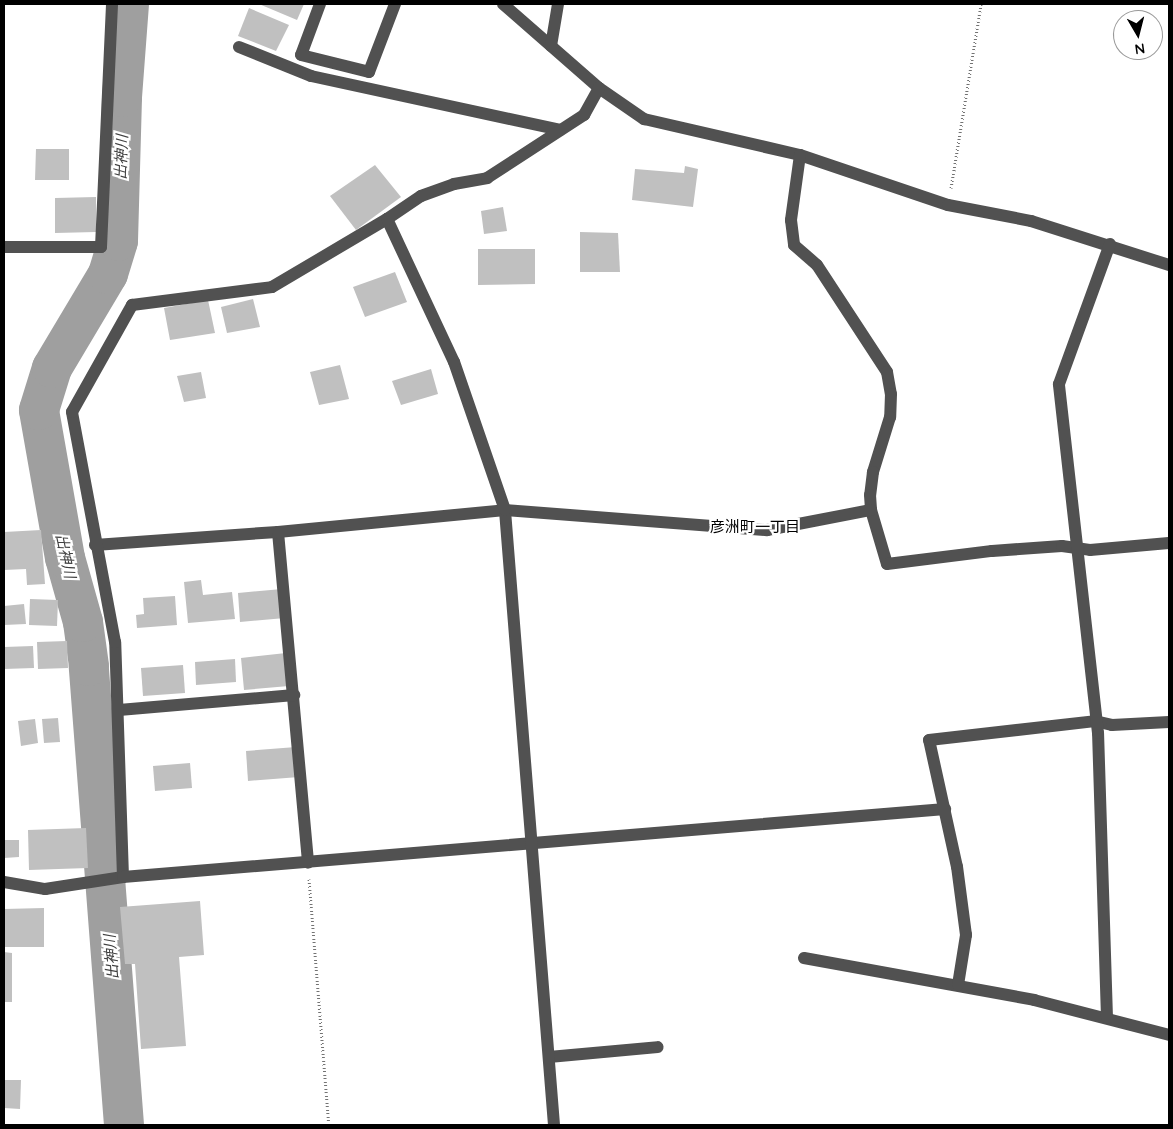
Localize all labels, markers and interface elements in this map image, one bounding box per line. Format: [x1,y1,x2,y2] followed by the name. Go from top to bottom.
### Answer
[1113,10,1163,60] north arrow
[1134,39,1146,58] text: N
[111,134,131,180] water label: 出神川
[710,518,800,536] district label: 彦洲町一丁目
[53,532,79,580] water label: 出神川
[100,934,122,980] water label: 出神川

